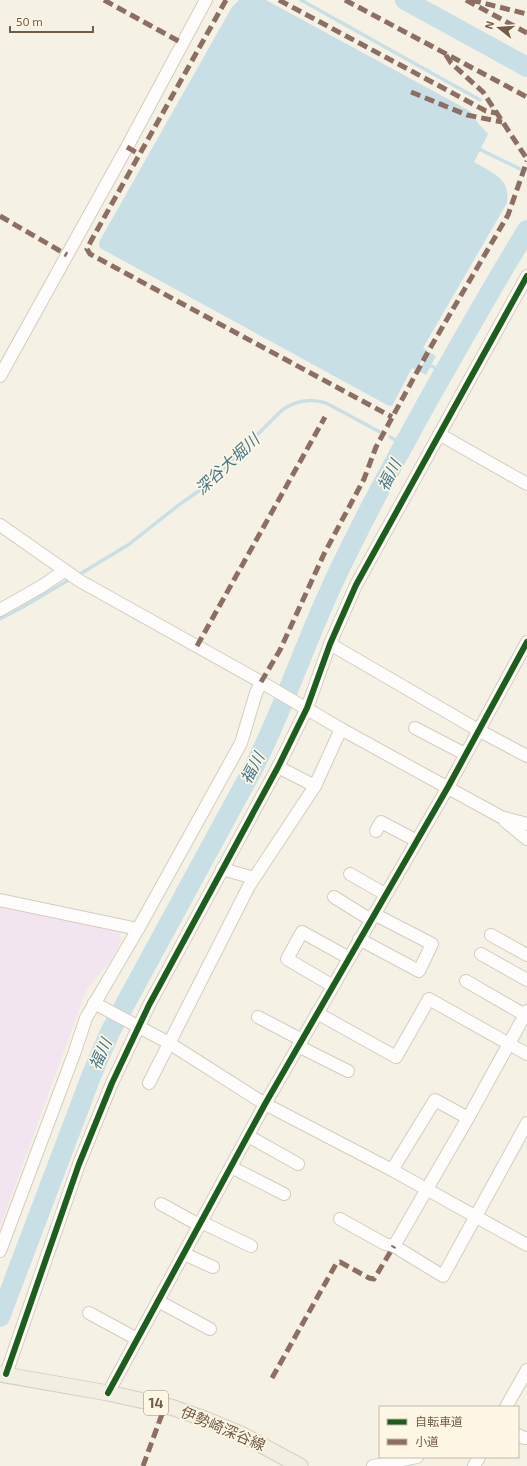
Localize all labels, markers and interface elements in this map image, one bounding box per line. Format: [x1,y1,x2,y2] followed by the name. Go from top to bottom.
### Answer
[10,8,93,34] scale bar
[479,8,519,48] north arrow
[16,14,43,28] text: 50 m
[482,19,496,31] text: N
[191,428,264,498] water label: 深谷大堀川
[373,454,405,493] water label: 福川
[236,747,268,786] water label: 福川
[84,1033,116,1072] water label: 福川
[144,1391,168,1415] road number: 14
[178,1402,268,1454] street label: 伊勢崎深谷線
[379,1406,519,1458] legend
[415,1414,463,1428] text: 自転車道
[415,1434,439,1448] text: 小道

